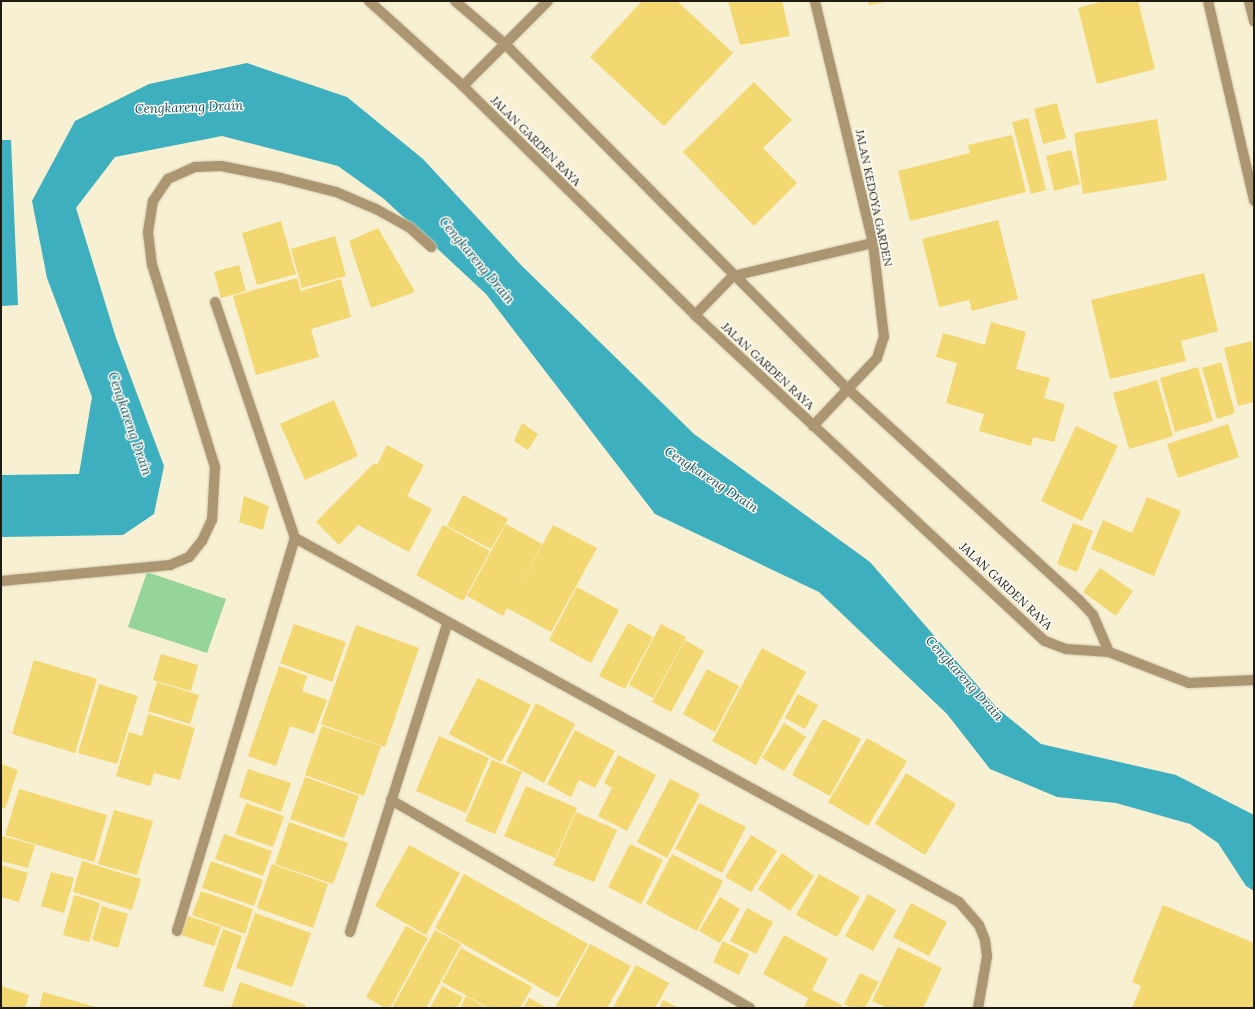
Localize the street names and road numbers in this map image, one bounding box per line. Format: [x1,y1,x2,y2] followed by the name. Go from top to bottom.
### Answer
[488,93,584,189] street label: JALAN GARDEN RAYA
[852,128,896,268] street label: JALAN KEDOYA GARDEN
[719,319,817,413] street label: JALAN GARDEN RAYA
[957,539,1055,633] street label: JALAN GARDEN RAYA

